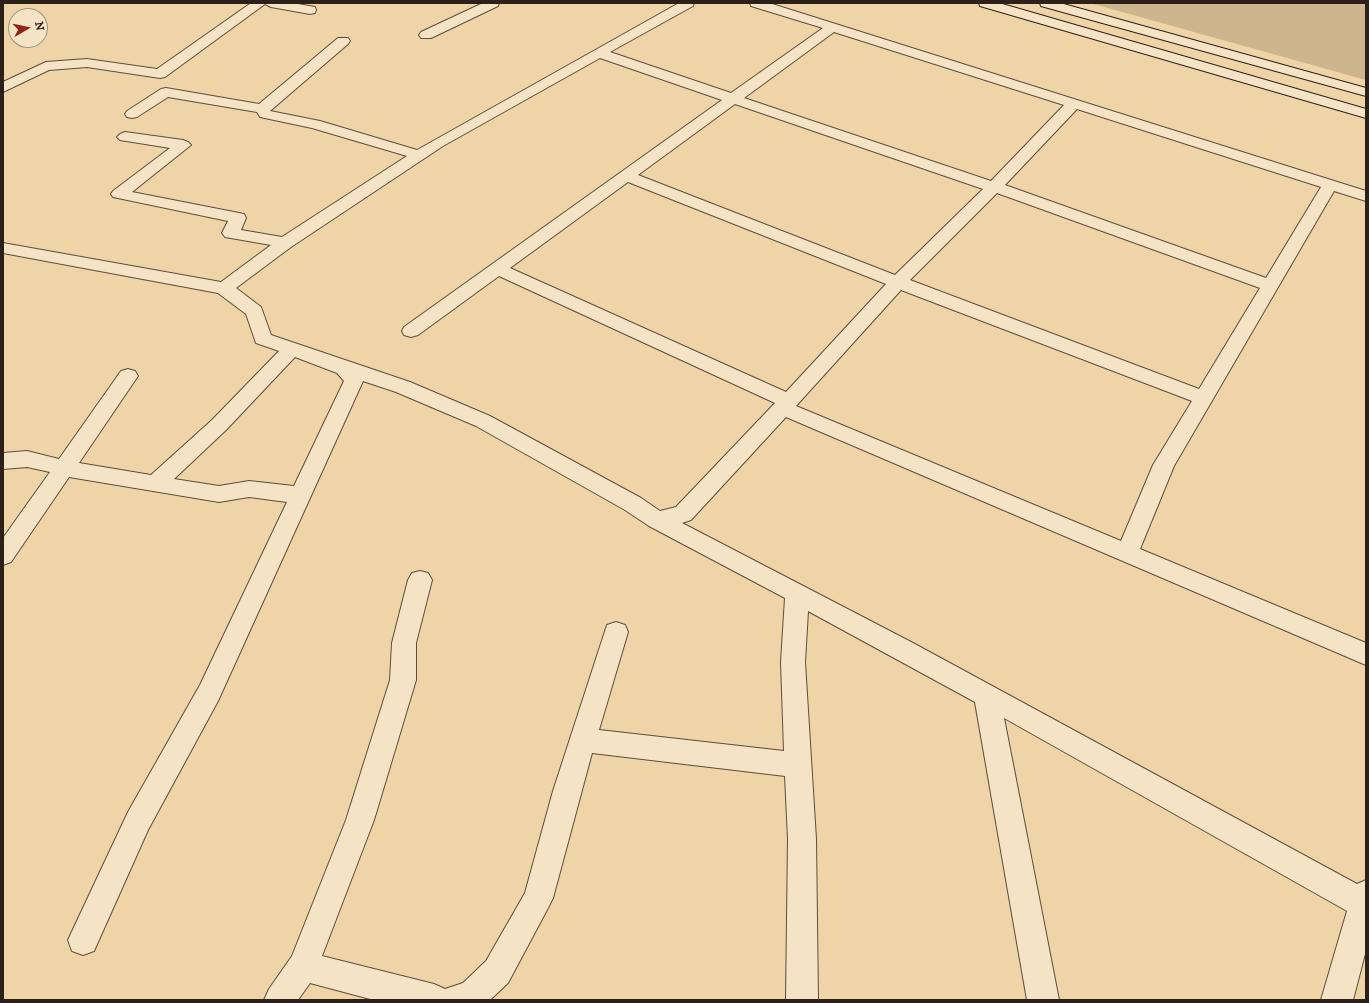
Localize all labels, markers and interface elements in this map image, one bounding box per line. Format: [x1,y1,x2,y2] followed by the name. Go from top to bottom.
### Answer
[8,8,48,48] north arrow
[31,21,46,32] text: N

